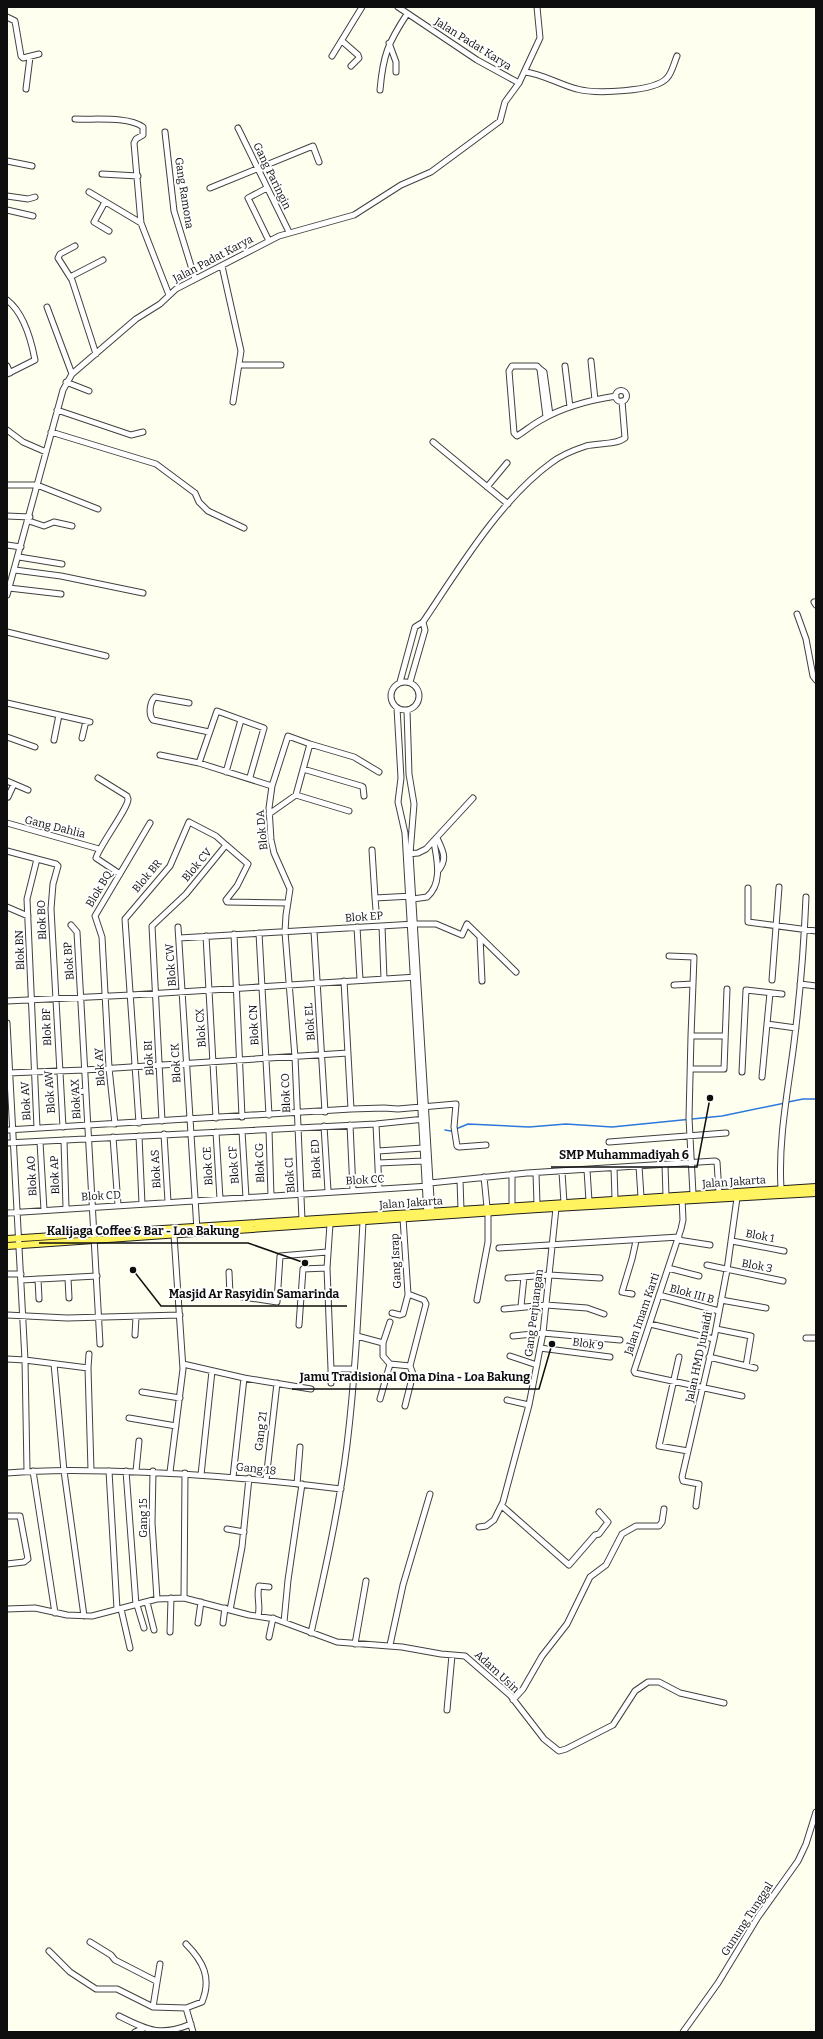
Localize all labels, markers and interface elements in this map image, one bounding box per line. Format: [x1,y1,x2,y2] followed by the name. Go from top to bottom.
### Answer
[431,15,514,73] street label: Jalan Padat Karya
[250,140,294,212] street label: Gang Paringin
[172,156,196,230] street label: Gang Ramona
[170,232,255,286] street label: Jalan Padat Karya
[253,809,271,851] street label: Blok DA
[23,813,87,841] street label: Gang Dahlia
[179,845,215,884] street label: Blok CV
[130,856,165,895] street label: Blok BR
[83,868,115,910] street label: Blok BQ
[35,900,49,940] street label: Blok BO
[344,909,384,925] street label: Blok EP
[13,929,27,970] street label: Blok BN
[61,941,77,981] street label: Blok BP
[163,942,179,987] street label: Blok CW
[302,1003,318,1041] street label: Blok EL
[246,1004,262,1046] street label: Blok CN
[40,1008,54,1046] street label: Blok BF
[193,1008,209,1048] street label: Blok CX
[142,1040,156,1076] street label: Blok BI
[168,1043,184,1083] street label: Blok CK
[92,1046,108,1087] street label: Blok AY
[42,1069,58,1114] street label: Blok AW
[279,1073,293,1113] street label: Blok CO
[68,1078,84,1119] street label: Blok AX
[18,1081,34,1121] street label: Blok AV
[308,1139,324,1179] street label: Blok ED
[253,1143,267,1183] street label: Blok CG
[551,1143,697,1167] callout: SMP Muhammadiyah 6
[226,1145,242,1185] street label: Blok CF
[200,1146,216,1186] street label: Blok CE
[559,1148,689,1162] text: SMP Muhammadiyah 6
[148,1149,164,1189] street label: Blok AS
[24,1155,40,1197] street label: Blok AO
[48,1155,62,1195] street label: Blok AP
[282,1157,298,1193] street label: Blok CI
[345,1172,385,1188] street label: Blok CC
[701,1173,766,1191] street label: Jalan Jakarta
[81,1188,121,1204] street label: Blok CD
[378,1194,443,1212] street label: Jalan Jakarta
[39,1219,248,1243] callout: Kalijaga Coffee & Bar - Loa Bakung
[47,1224,239,1239] text: Kalijaga Coffee & Bar - Loa Bakung
[744,1227,776,1245] street label: Blok 1
[388,1233,404,1289] street label: Gang Israp
[740,1257,774,1275] street label: Blok 3
[522,1268,546,1358] street label: Gang Perjuangan
[622,1270,662,1358] street label: Jalan Imam Karti
[161,1282,347,1306] callout: Masjid Ar Rasyidin Samarinda
[668,1282,716,1306] street label: Blok III B
[169,1287,340,1302] text: Masjid Ar Rasyidin Samarinda
[683,1310,715,1405] street label: Jalan HMD Junaidi
[572,1335,604,1353] street label: Blok 9
[292,1365,539,1389] callout: Jamu Tradisional Oma Dina - Loa Bakung
[299,1370,530,1384] text: Jamu Tradisional Oma Dina - Loa Bakung
[252,1410,270,1452] street label: Gang 21
[235,1460,277,1478] street label: Gang 18
[137,1498,150,1538] street label: Gang 15
[472,1648,522,1696] street label: Adam Usin
[718,1880,776,1958] street label: Gunung Tunggal

